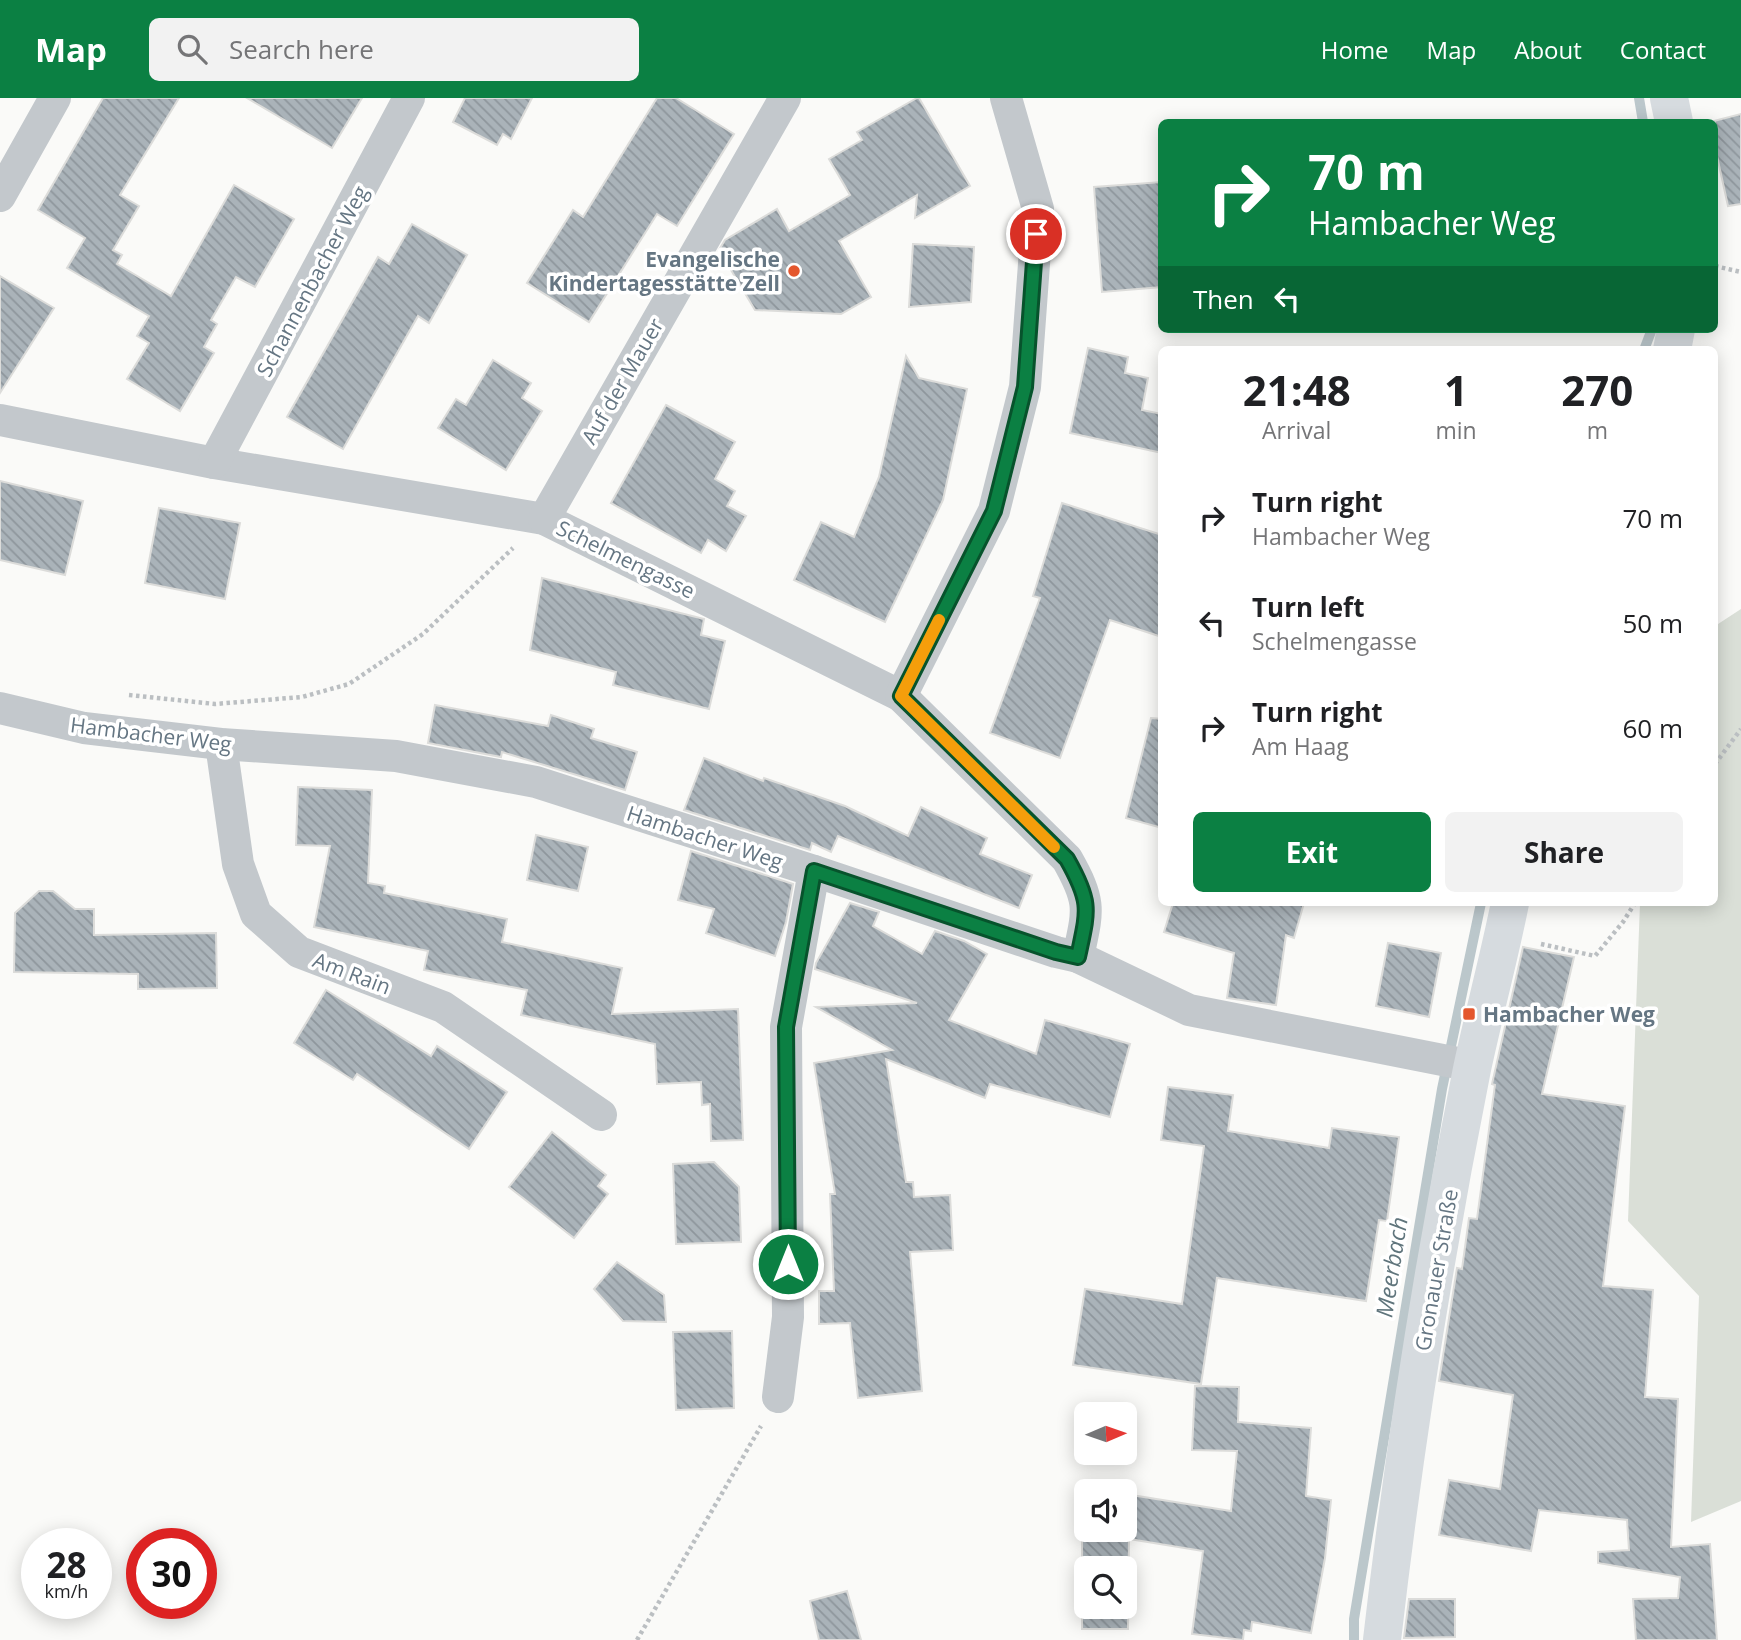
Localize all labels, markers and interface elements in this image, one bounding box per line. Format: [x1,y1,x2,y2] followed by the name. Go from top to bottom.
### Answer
[149,18,639,81] search box
[35,27,107,72] text: Map
[173,30,211,68] icon: search
[229,31,374,67] text: Search here
[1321,33,1389,66] text: Home
[1427,33,1476,66] text: Map
[1514,33,1582,66] text: About
[1620,33,1706,66] text: Contact
[1308,138,1425,204] text: 70 m
[1193,147,1284,238] icon: right
[250,181,374,381] street label: Schannenbacher Weg
[1308,201,1556,244] text: Hambacher Weg
[1006,204,1066,264] pin
[1017,215,1055,253] icon: arrive
[548,245,780,297] place label: Evangelische Kindertagesstätte Zell
[786,263,802,279] marker: Evangelische Kindertagesstätte Zell
[1268,280,1306,318] icon: left
[1193,281,1254,317] text: Then
[575,313,670,449] street label: Auf der Mauer
[1243,361,1351,418] text: 21:48
[1444,361,1468,418] text: 1
[1561,361,1633,418] text: 270
[1262,414,1331,446] text: Arrival
[1435,414,1477,446] text: min
[1587,414,1608,446] text: m
[1252,484,1383,520] text: Turn right
[1193,499,1231,537] icon: right
[1622,500,1683,536] text: 70 m
[552,513,700,605] street label: Schelmengasse
[1252,520,1430,552] text: Hambacher Weg
[1252,589,1364,625] text: Turn left
[1193,604,1231,642] icon: left
[1622,605,1683,641] text: 50 m
[1252,625,1417,657] text: Schelmengasse
[1252,694,1383,730] text: Turn right
[1193,709,1231,747] icon: right
[69,710,233,758] street label: Hambacher Weg
[1622,710,1683,746] text: 60 m
[1252,730,1349,762] text: Am Haag
[623,799,787,875] street label: Hambacher Weg
[1193,812,1431,892] button: Exit
[1445,812,1683,892] button: Share
[309,945,395,1001] street label: Am Rain
[1483,1000,1655,1028] place label: Hambacher Weg
[1461,1006,1477,1022] marker: Hambacher Weg
[1408,1187,1464,1353] street label: Gronauer Straße
[1367,1215,1415,1319] water label: Meerbach
[751,1227,825,1301] position arrow
[1074,1402,1138,1465] north arrow
[1074,1402,1137,1619] map controls
[1074,1479,1137,1542] button: sound
[126,1528,217,1619] speed limit sign: 30
[46,1541,87,1588] text: 28
[1074,1556,1137,1619] button: search
[45,1579,88,1603] text: km/h

